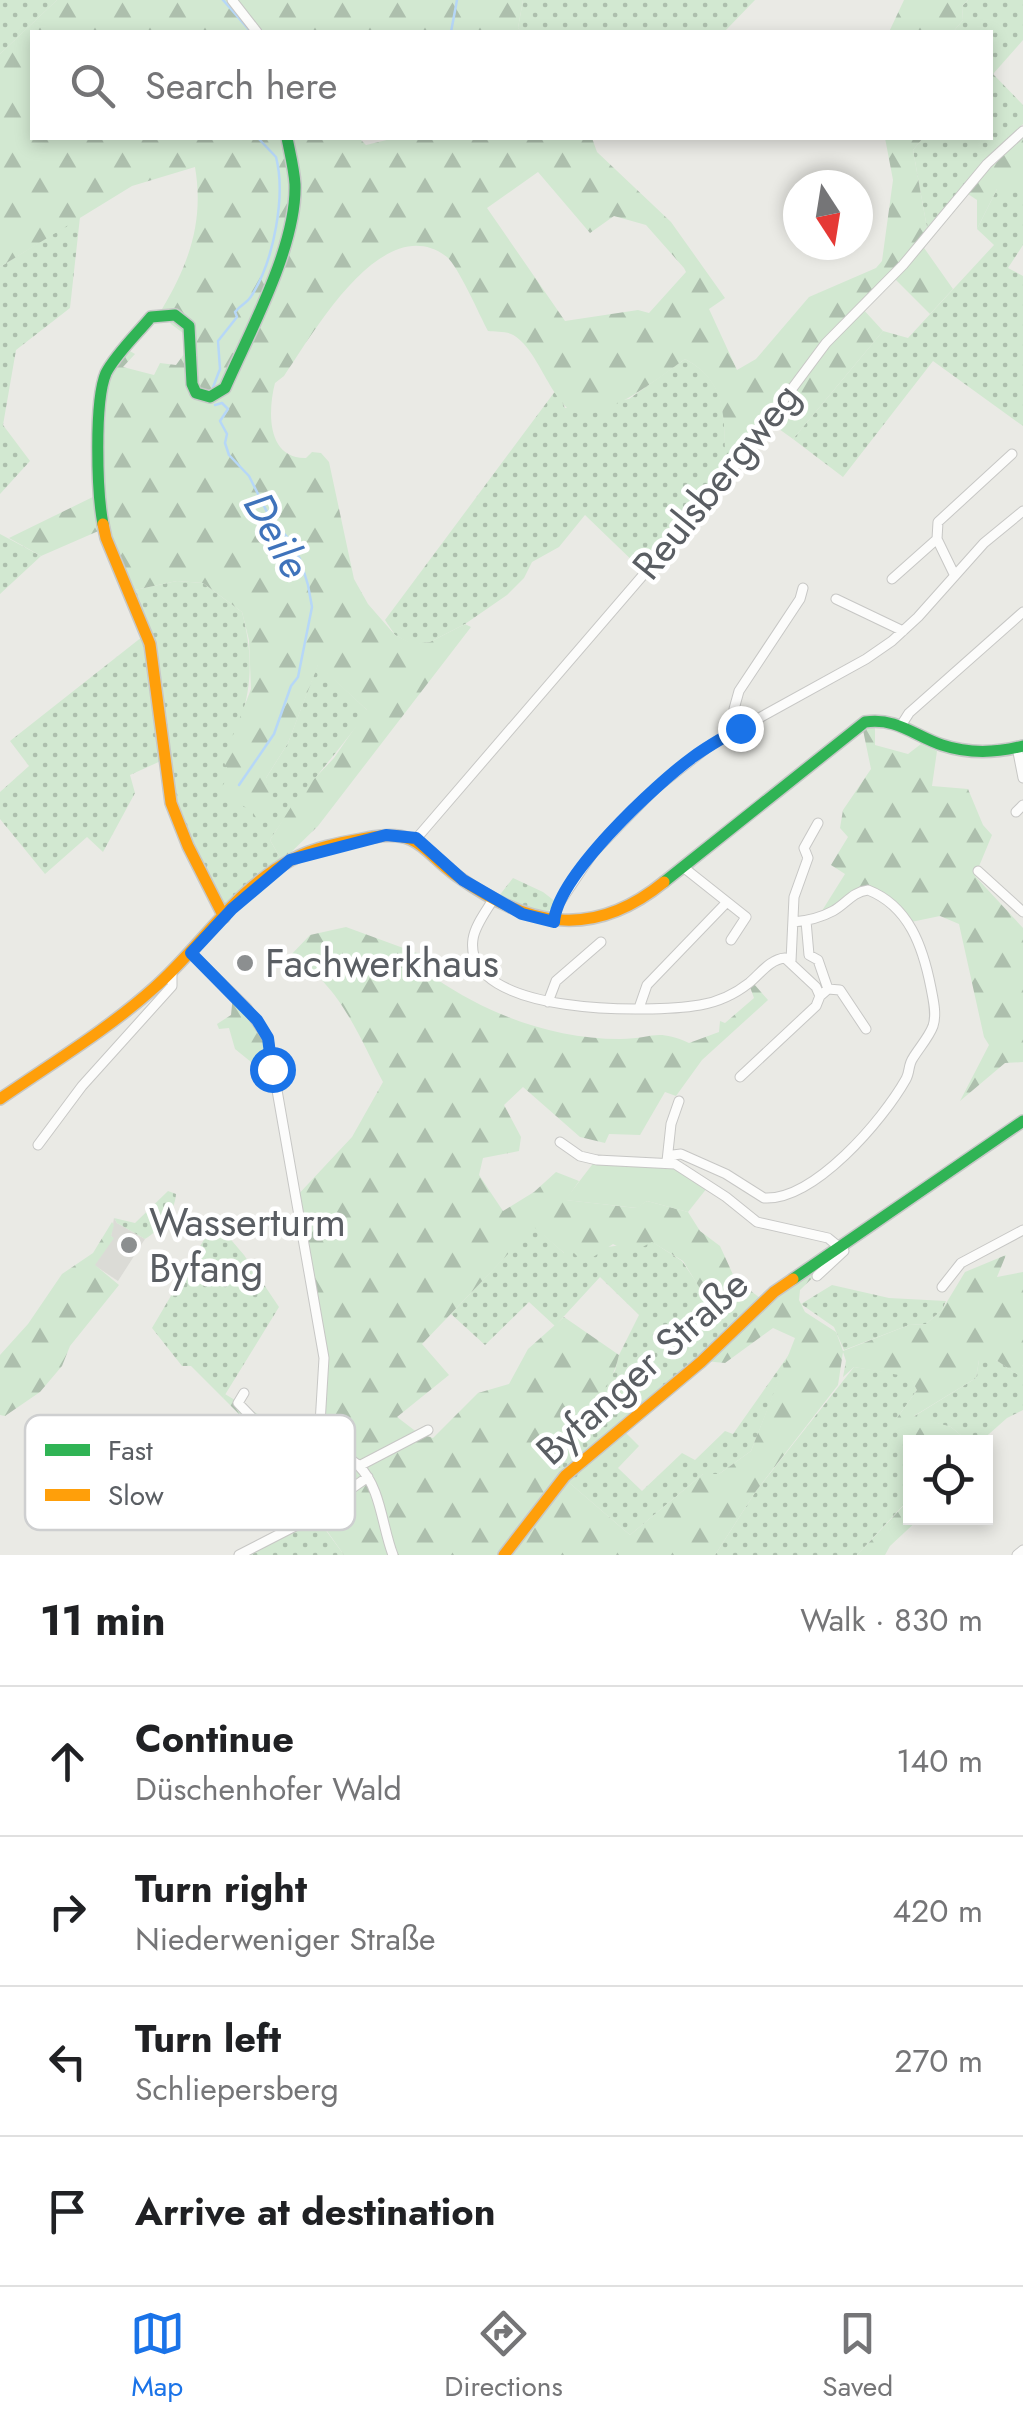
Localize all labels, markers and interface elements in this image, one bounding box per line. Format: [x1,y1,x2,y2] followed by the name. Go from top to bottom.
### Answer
[30,30,993,140] search box
[65,58,120,113] icon: search
[145,58,337,113] text: Search here
[783,170,873,260] north arrow
[618,370,814,592] street label: Reulsbergweg
[229,481,325,589] water label: Deile
[718,706,764,752] route end
[265,934,499,992] place label: Fachwerkhaus
[234,952,256,974] marker: Fachwerkhaus
[250,1047,296,1093] route start
[149,1193,346,1297] place label: Wasserturm Byfang
[118,1234,140,1256] marker: Wasserturm Byfang
[523,1256,761,1478] street label: Byfanger Straße
[25,1415,355,1530] legend
[108,1430,153,1471] text: Fast
[903,1435,993,1525] map controls
[903,1435,993,1525] button: locate
[108,1475,164,1516] text: Slow
[40,1590,166,1651] text: 11 min
[800,1597,983,1643] text: Walk · 830 m
[135,1711,294,1766] text: Continue
[40,1734,95,1789] icon: ahead
[896,1738,983,1784] text: 140 m
[135,1766,402,1812] text: Düschenhofer Wald
[135,1861,307,1916] text: Turn right
[40,1884,95,1939] icon: right
[892,1888,983,1934] text: 420 m
[135,1916,436,1962] text: Niederweniger Straße
[135,2011,281,2066] text: Turn left
[40,2034,95,2089] icon: left
[894,2038,983,2084] text: 270 m
[135,2066,339,2112] text: Schliepersberg
[40,2184,95,2239] icon: arrive
[135,2184,496,2239] text: Arrive at destination
[130,2306,185,2407] tab: Map
[444,2306,563,2407] tab: Directions
[822,2306,893,2407] tab: Saved

